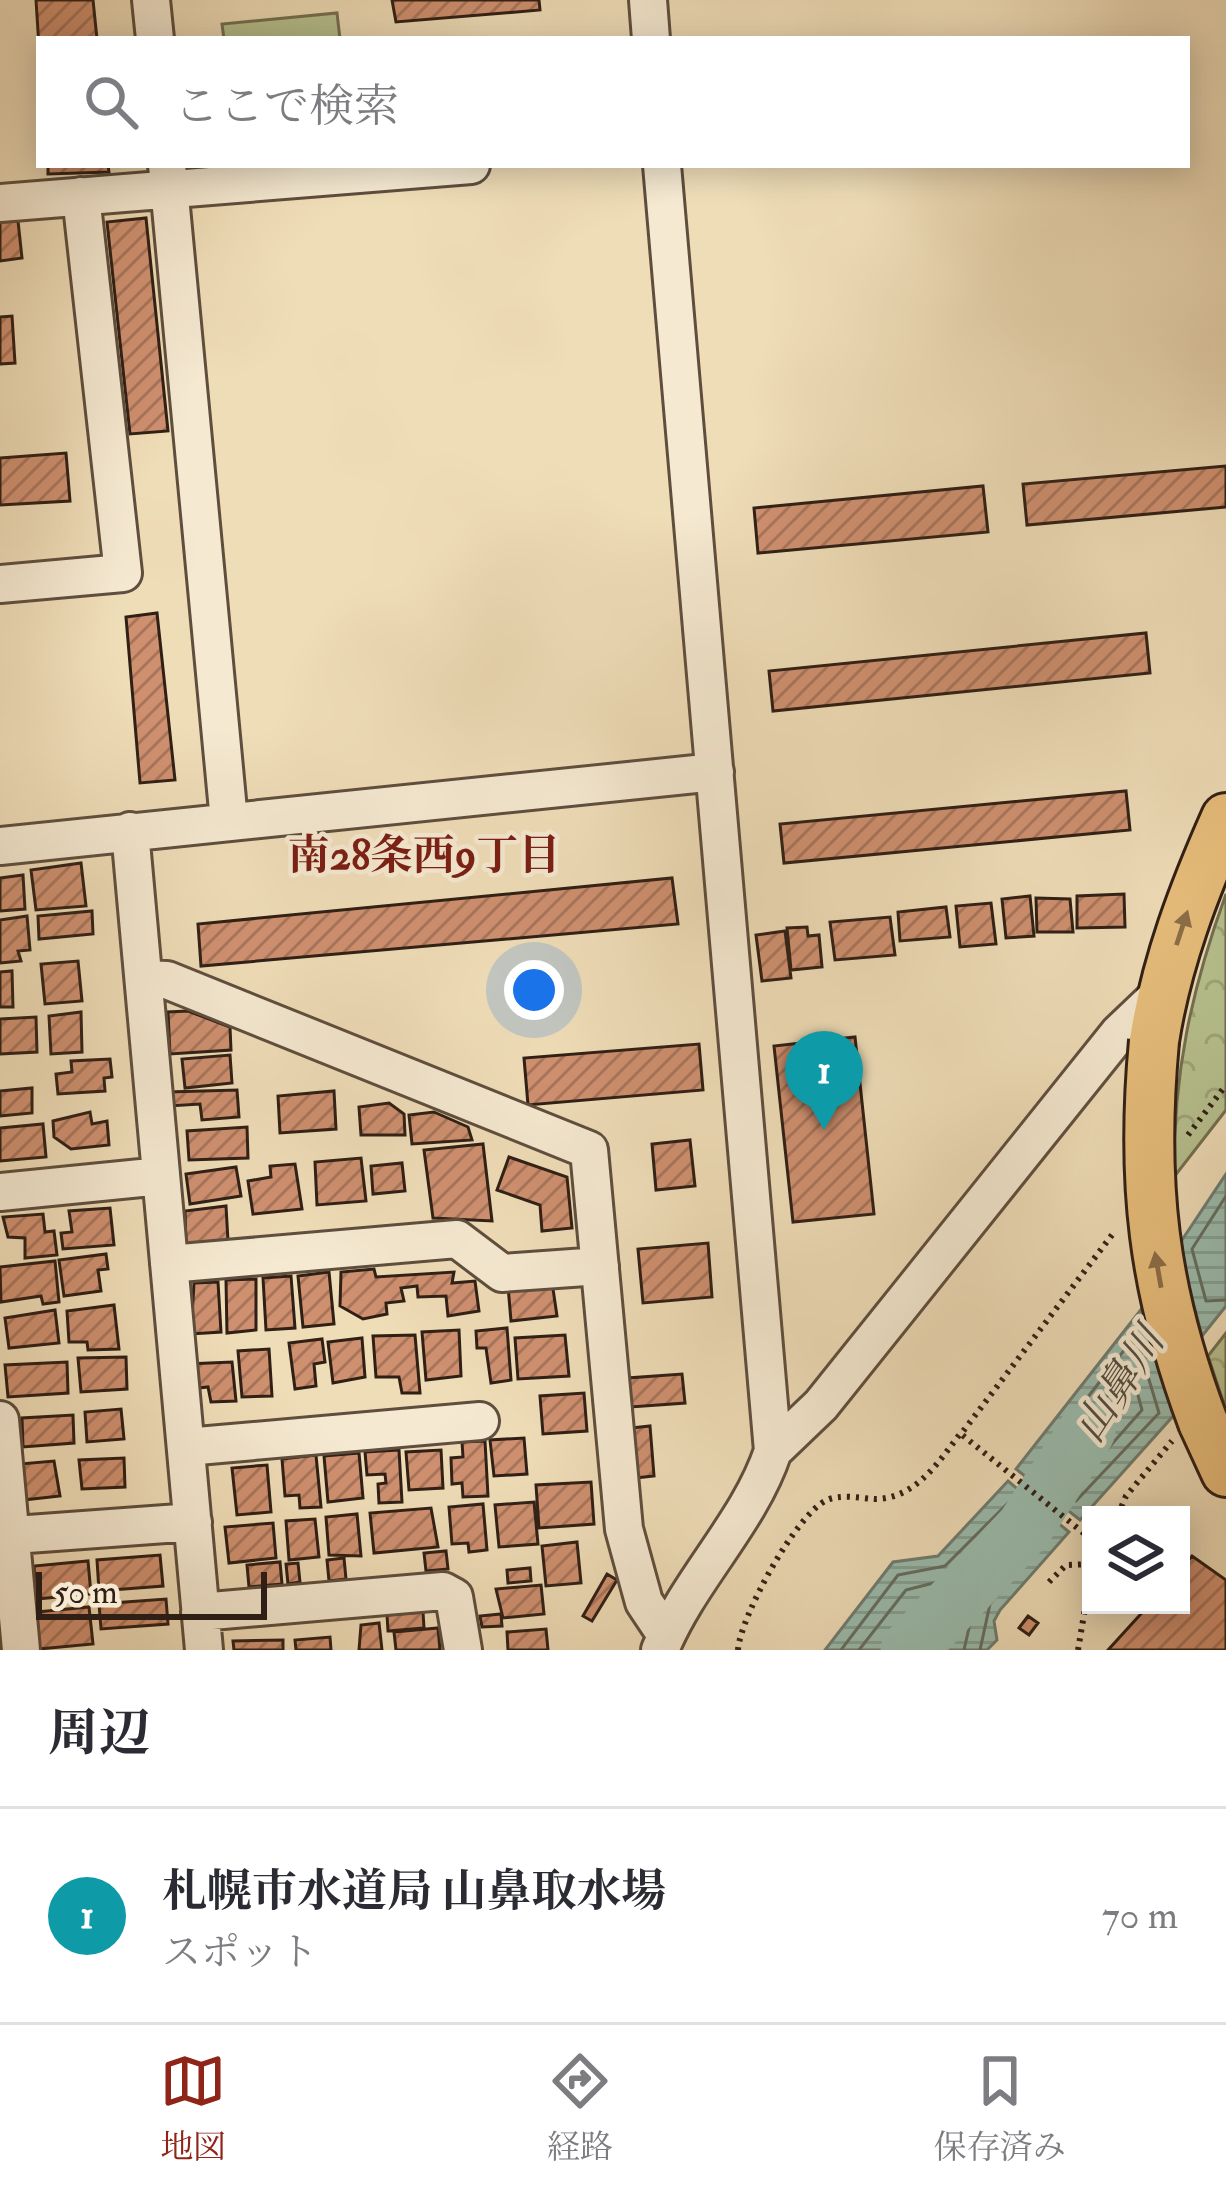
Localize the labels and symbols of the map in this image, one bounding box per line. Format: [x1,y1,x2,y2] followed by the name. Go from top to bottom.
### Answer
[288,830,560,882] district label: 南28条西9丁目
[1174,909,1193,945] one-way arrow
[504,960,564,1020] your location
[785,1031,863,1130] pin: 1
[1148,1250,1166,1288] one-way arrow
[1064,1315,1178,1452] water label: 山鼻川
[36,1566,267,1619] scale bar

